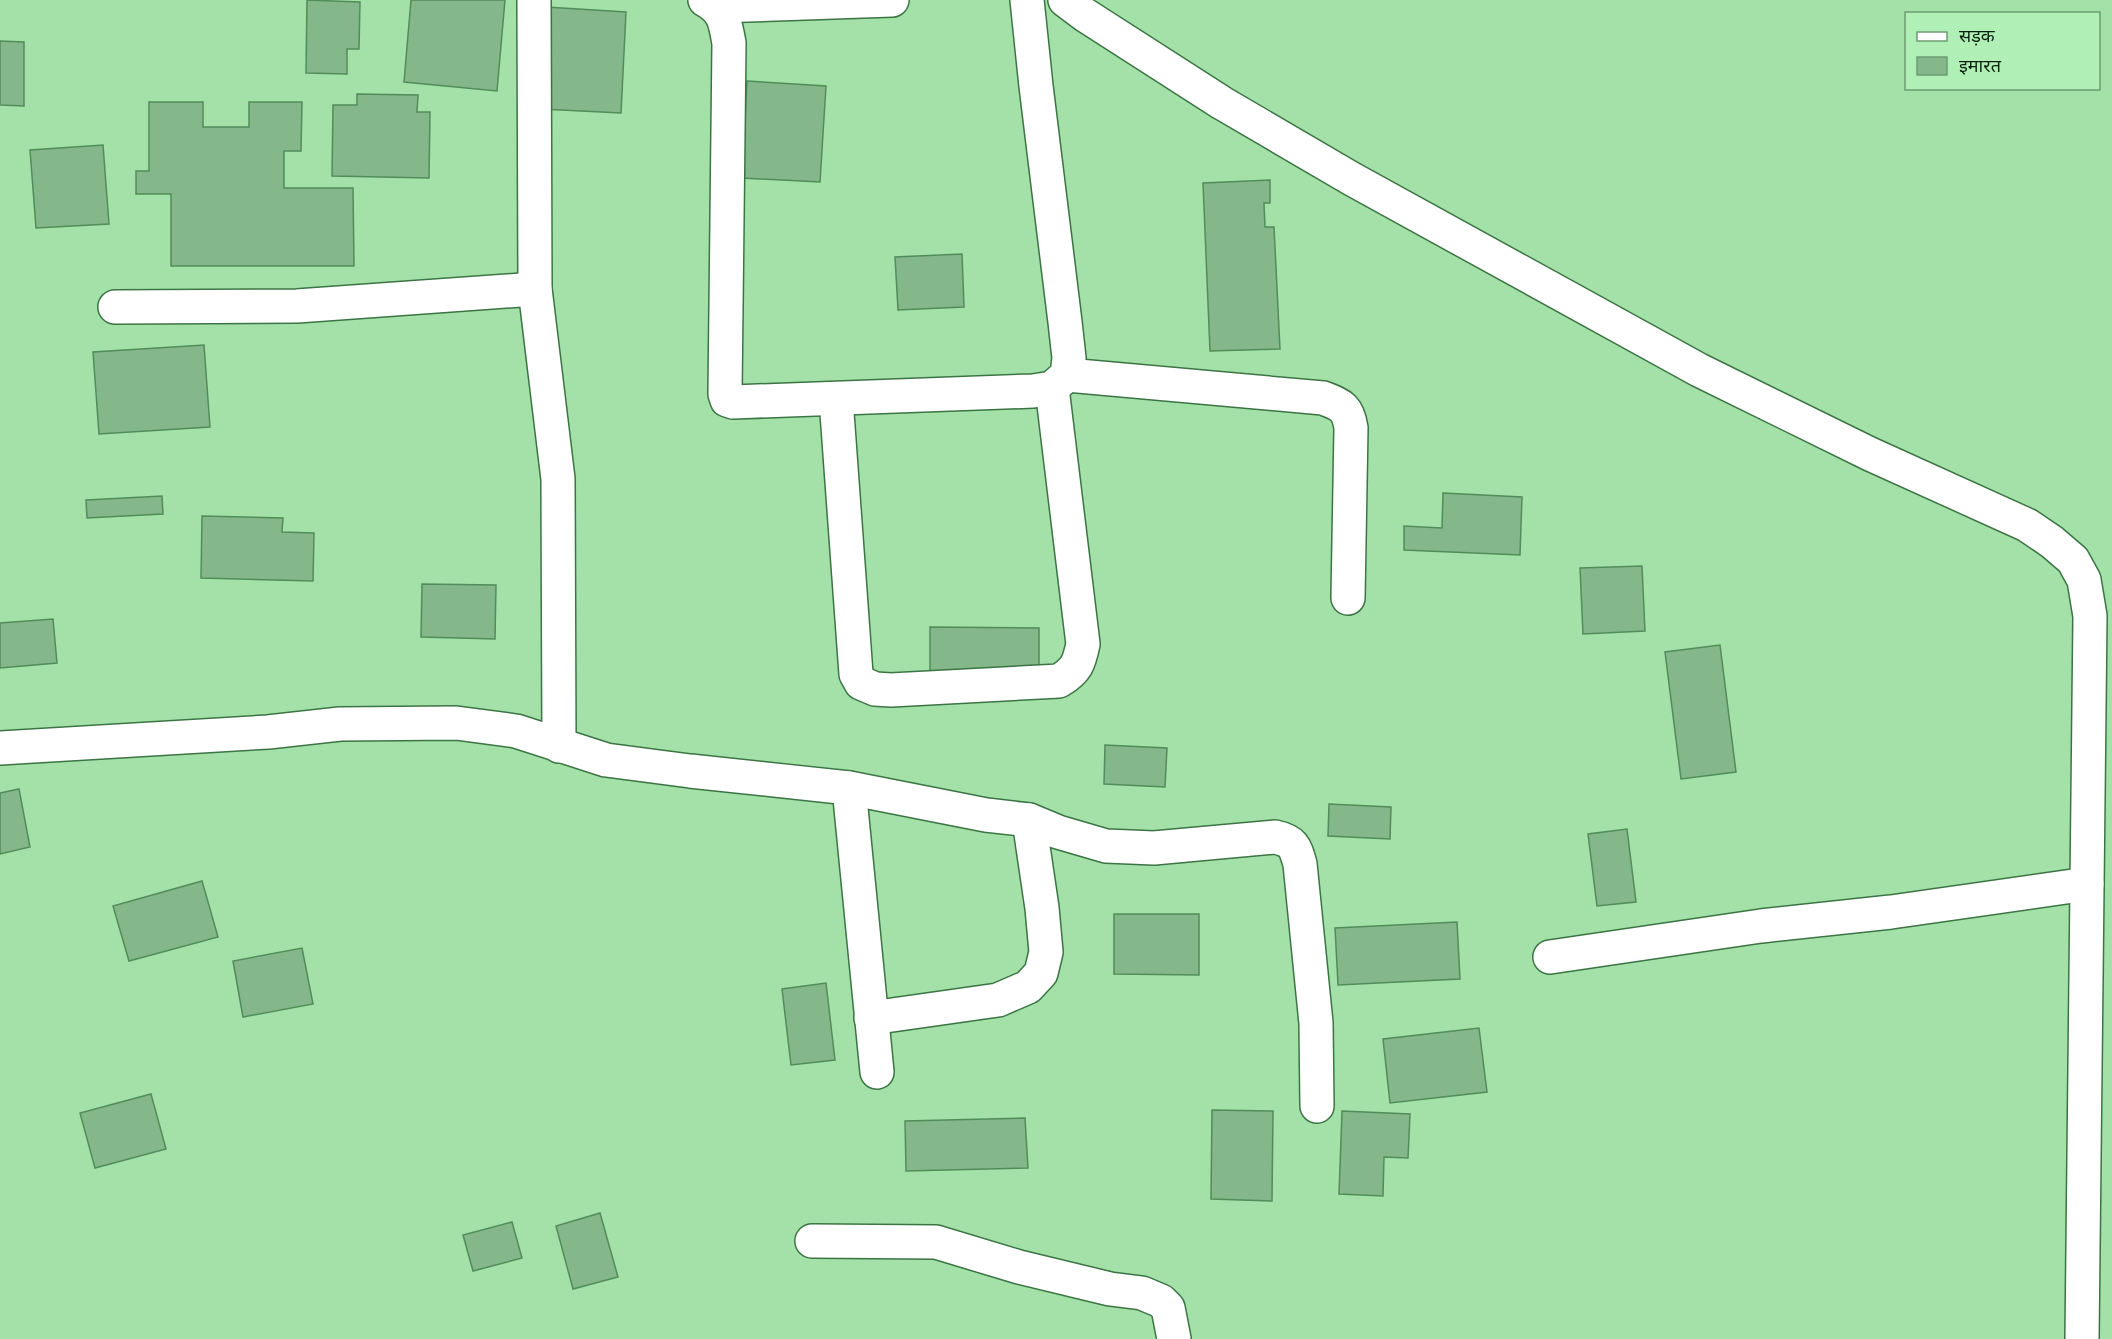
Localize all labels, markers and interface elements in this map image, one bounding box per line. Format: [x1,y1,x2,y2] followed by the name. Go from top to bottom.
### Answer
[1905,12,2100,90] legend
[1959,23,1996,50] text: सड़क
[1959,53,2002,80] text: इमारत

